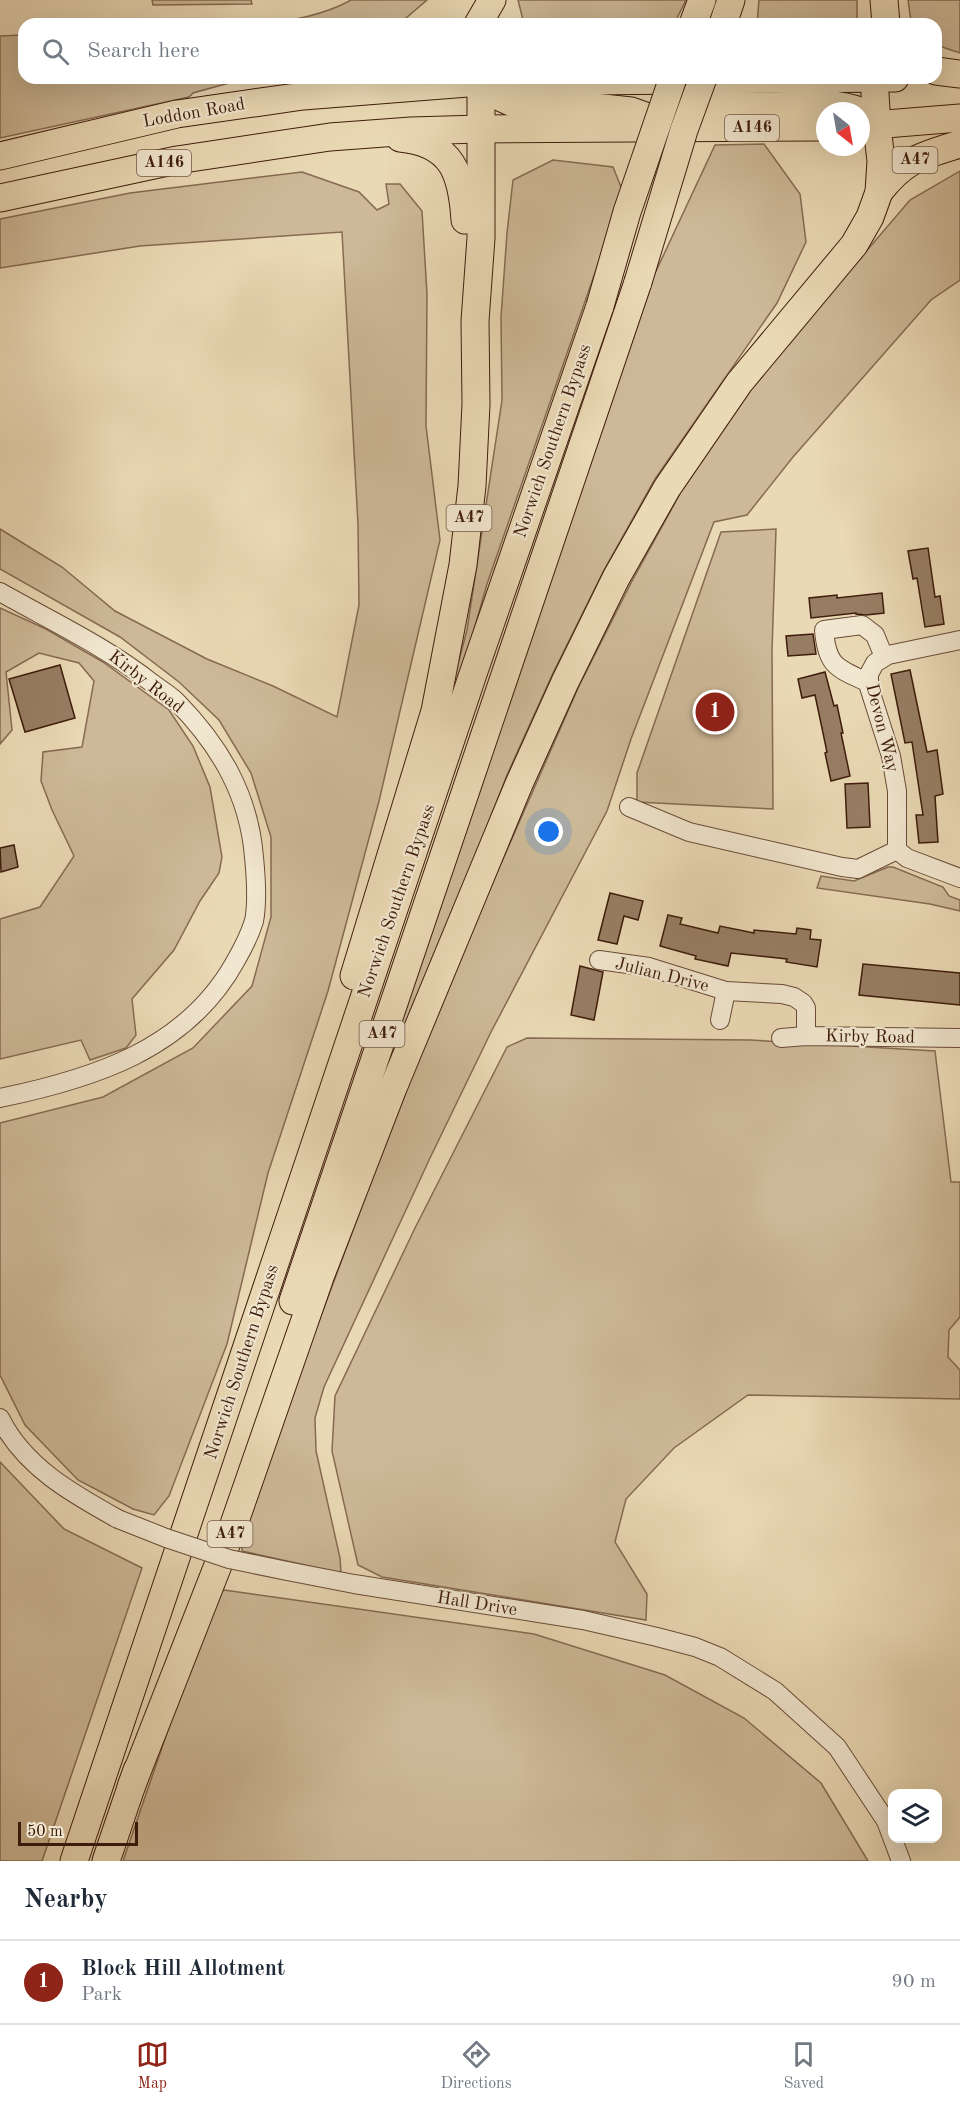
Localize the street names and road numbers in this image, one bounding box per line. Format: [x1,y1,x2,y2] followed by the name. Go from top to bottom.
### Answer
[141,95,247,131] street label: Loddon Road
[725,115,779,141] road number: A146
[892,147,938,173] road number: A47
[137,150,191,176] road number: A146
[511,342,595,540] street label: Norwich Southern Bypass
[446,505,492,531] road number: A47
[105,647,187,717] street label: Kirby Road
[862,682,902,775] street label: Devon Way
[355,802,439,1000] street label: Norwich Southern Bypass
[613,955,711,995] street label: Julian Drive
[360,1021,404,1047] road number: A47
[825,1027,915,1047] street label: Kirby Road
[202,1262,282,1462] street label: Norwich Southern Bypass
[208,1521,252,1547] road number: A47
[436,1589,518,1619] street label: Hall Drive

